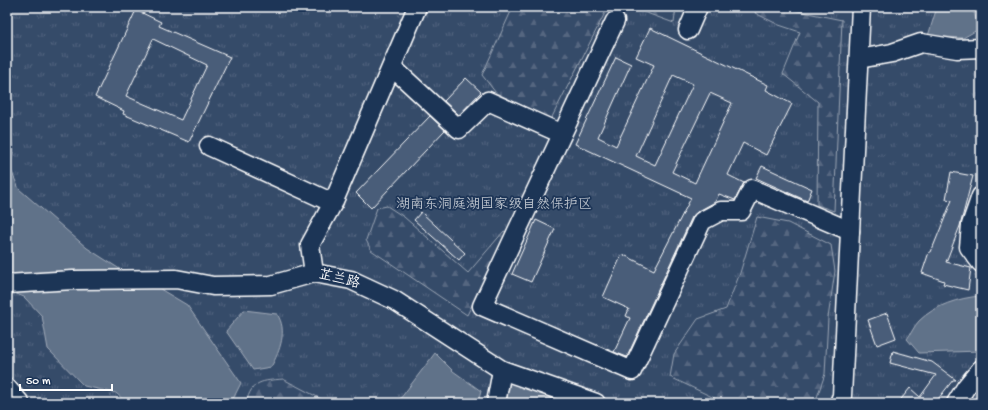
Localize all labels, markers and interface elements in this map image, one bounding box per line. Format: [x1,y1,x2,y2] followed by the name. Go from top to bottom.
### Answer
[396,196,592,214] park label: 湖南东洞庭湖国家级自然保护区
[317,266,362,293] street label: 芷兰路
[20,366,112,392] scale bar
[26,375,51,389] text: 50 m

